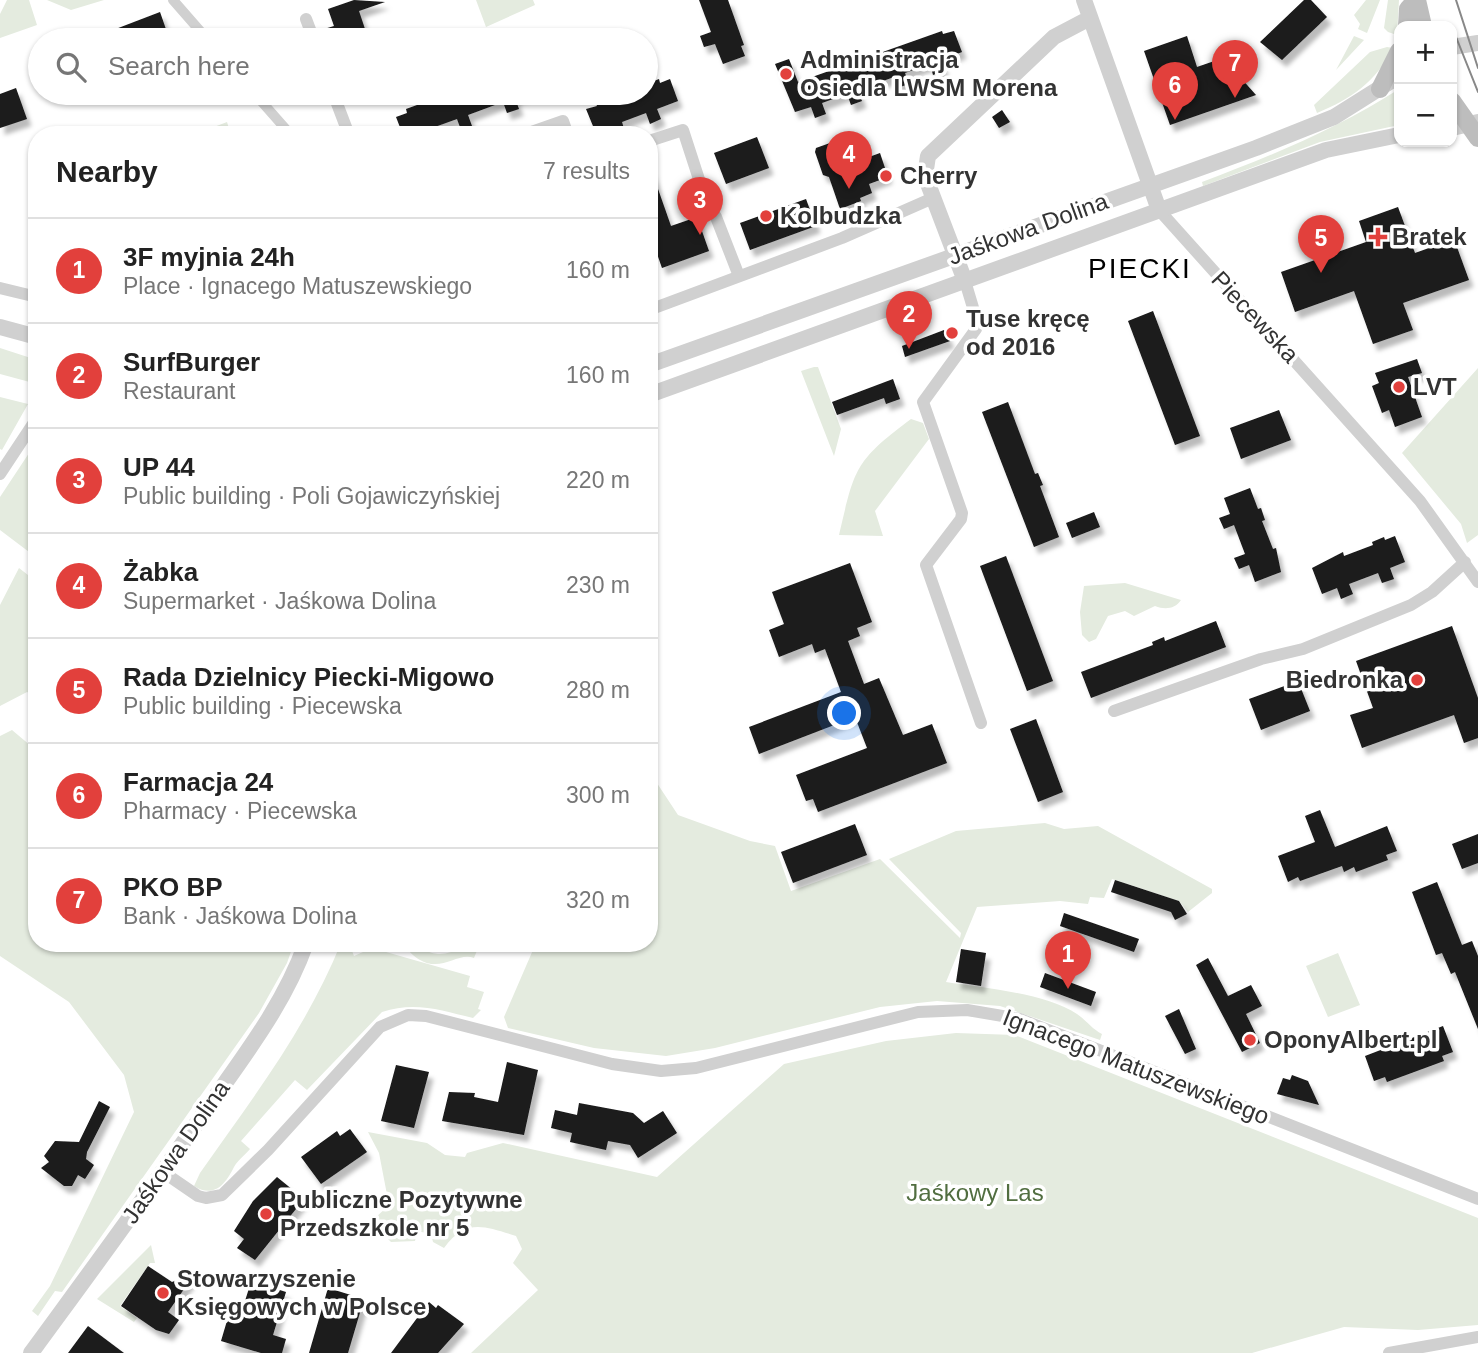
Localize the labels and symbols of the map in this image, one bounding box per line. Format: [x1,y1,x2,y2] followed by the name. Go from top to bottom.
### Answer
[1212,40,1258,98] pin: 7
[800,46,1058,101] place label: Administracja Osiedla LWSM Morena
[1152,62,1198,120] pin: 6
[778,66,794,82] marker: Administracja Osiedla LWSM Morena
[826,131,872,189] pin: 4
[900,162,978,189] place label: Cherry
[878,168,894,184] marker: Cherry
[677,177,723,235] pin: 3
[944,187,1112,270] street label: Jaśkowa Dolina
[780,202,902,229] place label: Kolbudzka
[758,208,774,224] marker: Kolbudzka
[1298,215,1344,273] pin: 5
[1392,223,1467,250] place label: Bratek
[1370,229,1386,245] marker: Bratek
[1088,253,1192,284] district label: PIECKI
[1206,266,1305,368] street label: Piecewska
[886,291,932,349] pin: 2
[966,305,1090,360] place label: Tuse kręcę od 2016
[944,325,960,341] marker: Tuse kręcę od 2016
[1413,373,1457,400] place label: LVT
[1391,379,1407,395] marker: LVT
[1286,666,1404,693] place label: Biedronka
[1409,672,1425,688] marker: Biedronka
[827,696,861,730] your location
[1045,931,1091,989] pin: 1
[999,1003,1273,1130] street label: Ignacego Matuszewskiego
[1264,1026,1437,1053] place label: OponyAlbert.pl
[1242,1032,1258,1048] marker: OponyAlbert.pl
[116,1075,235,1228] street label: Jaśkowa Dolina
[906,1179,1044,1206] park label: Jaśkowy Las
[280,1186,523,1241] place label: Publiczne Pozytywne Przedszkole nr 5
[258,1206,274,1222] marker: Publiczne Pozytywne Przedszkole nr 5
[177,1265,426,1320] place label: Stowarzyszenie Księgowych w Polsce
[155,1285,171,1301] marker: Stowarzyszenie Księgowych w Polsce

